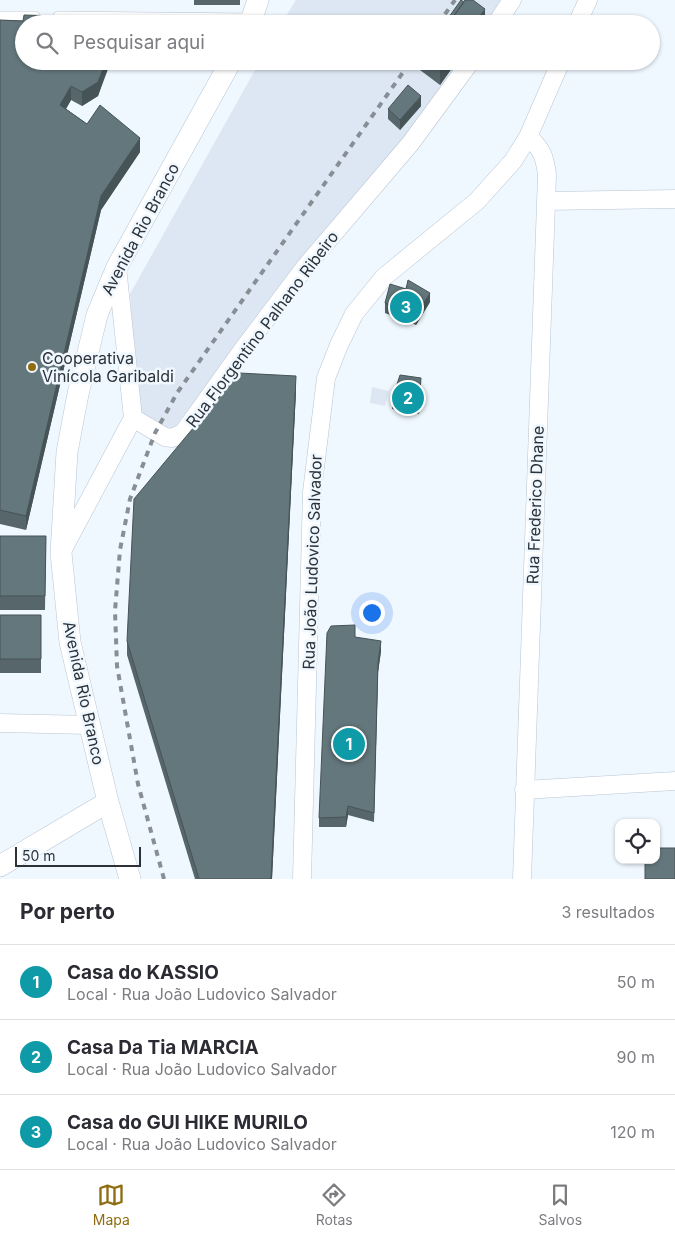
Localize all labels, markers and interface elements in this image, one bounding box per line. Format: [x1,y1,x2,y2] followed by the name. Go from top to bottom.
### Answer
[15,15,660,70] search box
[33,29,61,57] icon: search
[73,31,205,54] text: Pesquisar aqui
[97,160,183,298] street label: Avenida Rio Branco
[182,227,342,431] street label: Rua Florgentino Palhano Ribeiro
[390,288,422,326] pin: 3
[42,348,174,386] place label: Cooperativa Vinícola Garibaldi
[26,361,38,373] marker: Cooperativa Vinícola Garibaldi
[392,379,424,417] pin: 2
[522,425,548,585] street label: Rua Frederico Dhane
[298,454,326,670] street label: Rua João Ludovico Salvador
[359,600,385,626] your location
[59,619,109,767] street label: Avenida Rio Branco
[333,725,365,763] pin: 1
[615,819,660,864] map controls
[615,819,660,864] button: locate
[15,844,141,867] scale bar
[22,847,56,864] text: 50 m
[20,899,115,924] text: Por perto
[561,902,655,922] text: 3 resultados
[67,961,219,984] text: Casa do KASSIO
[33,972,39,992] text: 1
[617,972,655,992] text: 50 m
[67,984,337,1004] text: Local · Rua João Ludovico Salvador
[67,1036,259,1059] text: Casa Da Tia MARCIA
[31,1047,41,1067] text: 2
[616,1047,655,1067] text: 90 m
[67,1059,337,1079] text: Local · Rua João Ludovico Salvador
[67,1111,308,1134] text: Casa do GUI HIKE MURILO
[31,1122,41,1142] text: 3
[610,1122,655,1142] text: 120 m
[67,1134,337,1154] text: Local · Rua João Ludovico Salvador
[93,1181,130,1228] tab: Mapa
[316,1181,353,1228] tab: Rotas
[538,1181,582,1228] tab: Salvos

